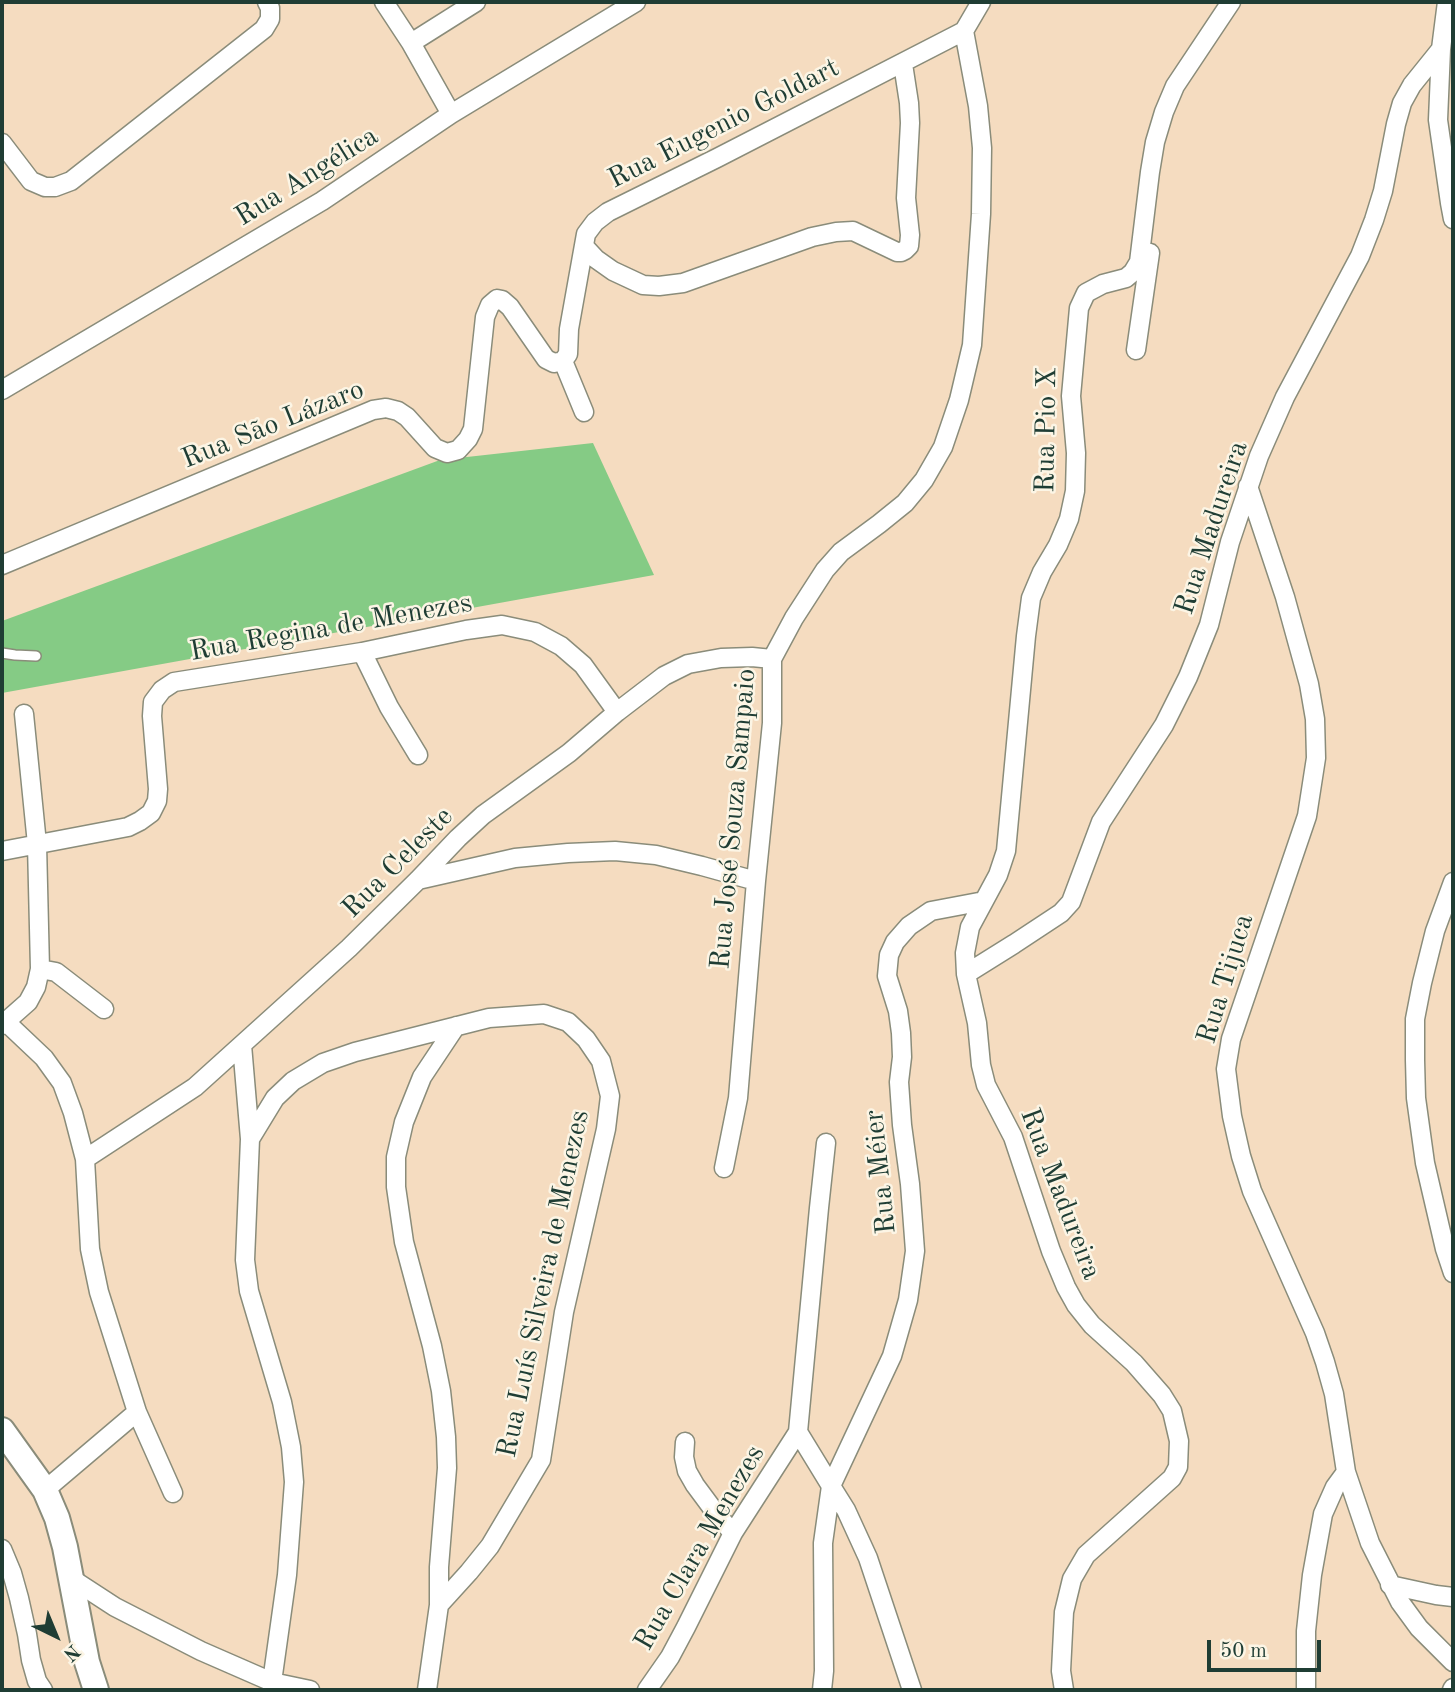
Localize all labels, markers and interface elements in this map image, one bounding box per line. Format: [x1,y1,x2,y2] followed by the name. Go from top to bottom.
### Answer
[603,51,845,197] street label: Rua Eugenio Goldart
[229,120,385,234] street label: Rua Angélica
[1029,367,1065,493] street label: Rua Pio X
[177,373,369,477] street label: Rua São Lázaro
[1168,437,1256,619] street label: Rua Madureira
[187,587,475,669] street label: Rua Regina de Menezes
[704,667,764,971] street label: Rua José Souza Sampaio
[335,800,461,926] street label: Rua Celeste
[1190,910,1262,1048] street label: Rua Tijuca
[1012,1104,1108,1284] street label: Rua Madureira
[491,1107,597,1461] street label: Rua Luís Silveira de Menezes
[858,1108,904,1236] street label: Rua Méier
[628,1439,772,1657] street label: Rua Clara Menezes
[21,1601,91,1671] north arrow
[1210,1626,1324,1670] scale bar
[59,1640,82,1664] text: N
[1220,1641,1267,1662] text: 50 m

